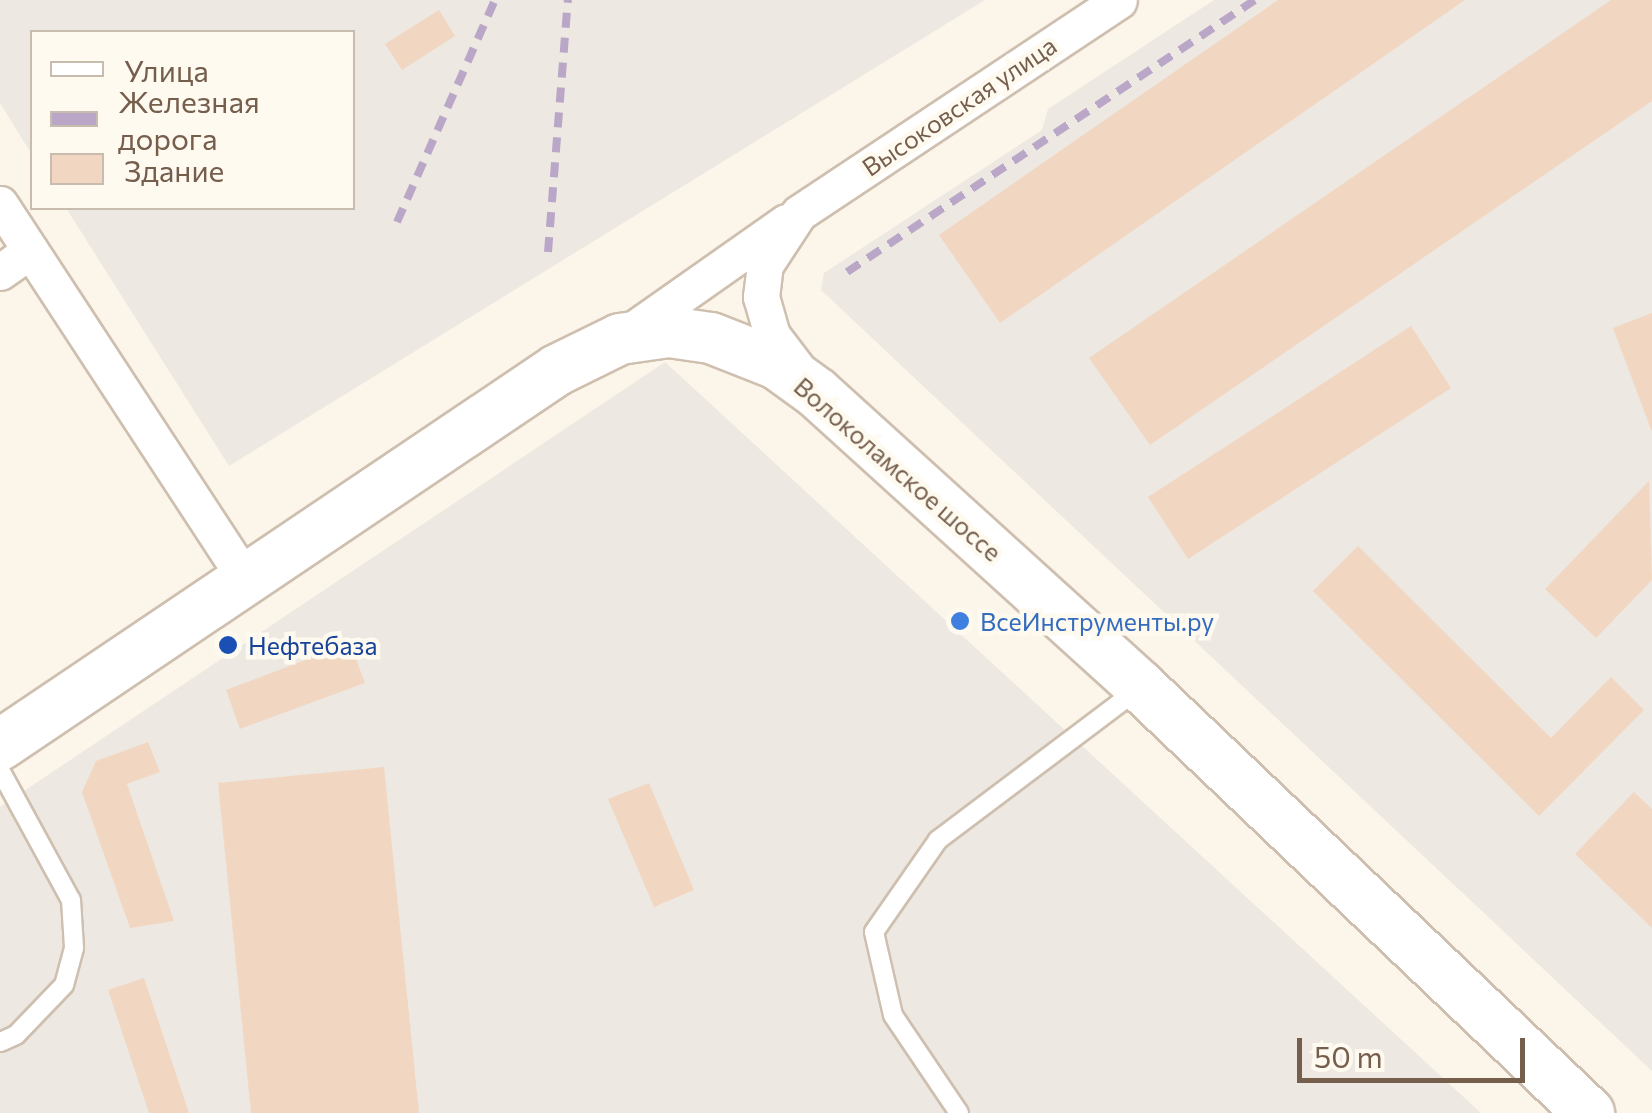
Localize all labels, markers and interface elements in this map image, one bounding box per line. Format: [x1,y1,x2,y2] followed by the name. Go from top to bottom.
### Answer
[30,30,355,210] legend
[856,30,1062,182] street label: Высоковская улица
[124,51,209,88] text: Улица
[118,82,260,156] text: Железная дорога
[124,151,224,188] text: Здание
[788,371,1008,567] street label: Волоколамское шоссе
[980,606,1214,636] place label: ВсеИнструменты.ру
[949,610,971,632] marker: ВсеИнструменты.ру
[248,630,377,660] place label: Нефтебаза
[217,634,239,656] marker: Нефтебаза
[1302,1018,1530,1080] scale bar
[1314,1037,1383,1074] text: 50 m

